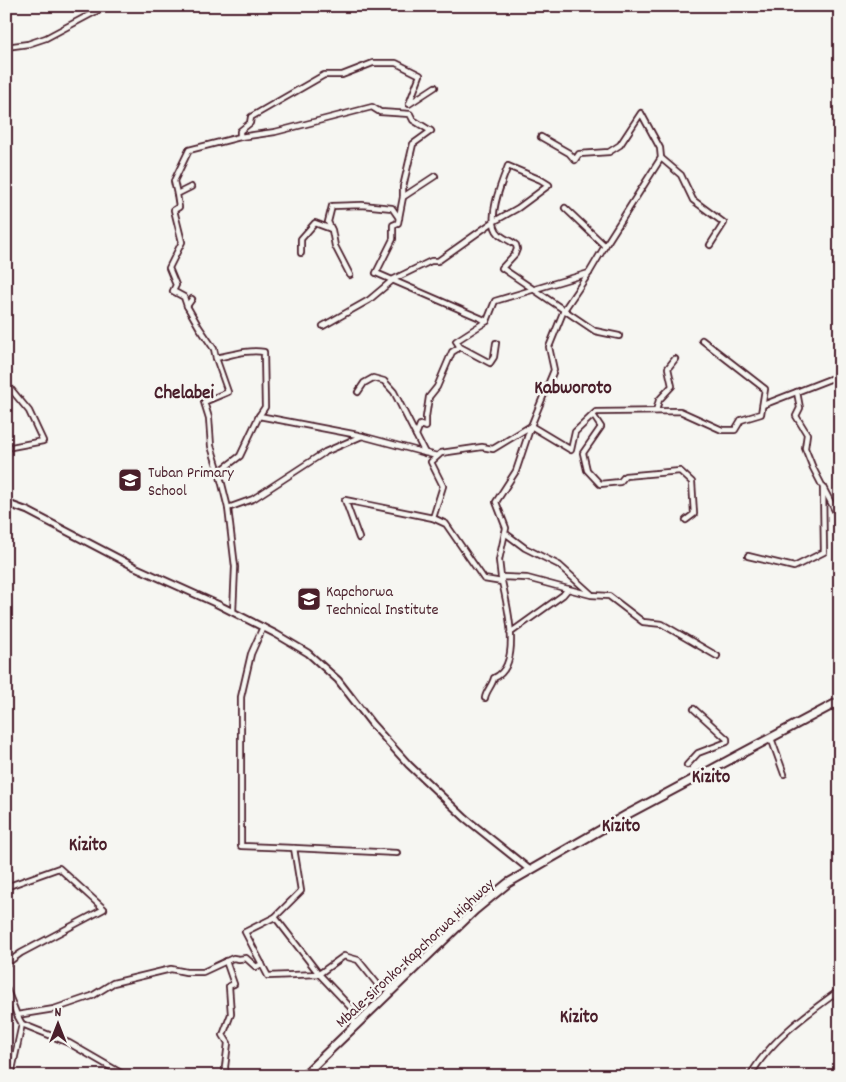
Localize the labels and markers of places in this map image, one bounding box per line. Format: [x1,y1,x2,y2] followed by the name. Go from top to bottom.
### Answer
[148,462,234,503] place label: Tuban Primary School
[117,467,143,493] school or university icon: Tuban Primary School
[326,581,439,622] place label: Kapchorwa Technical Institute
[296,586,322,612] school or university icon: Kapchorwa Technical Institute

